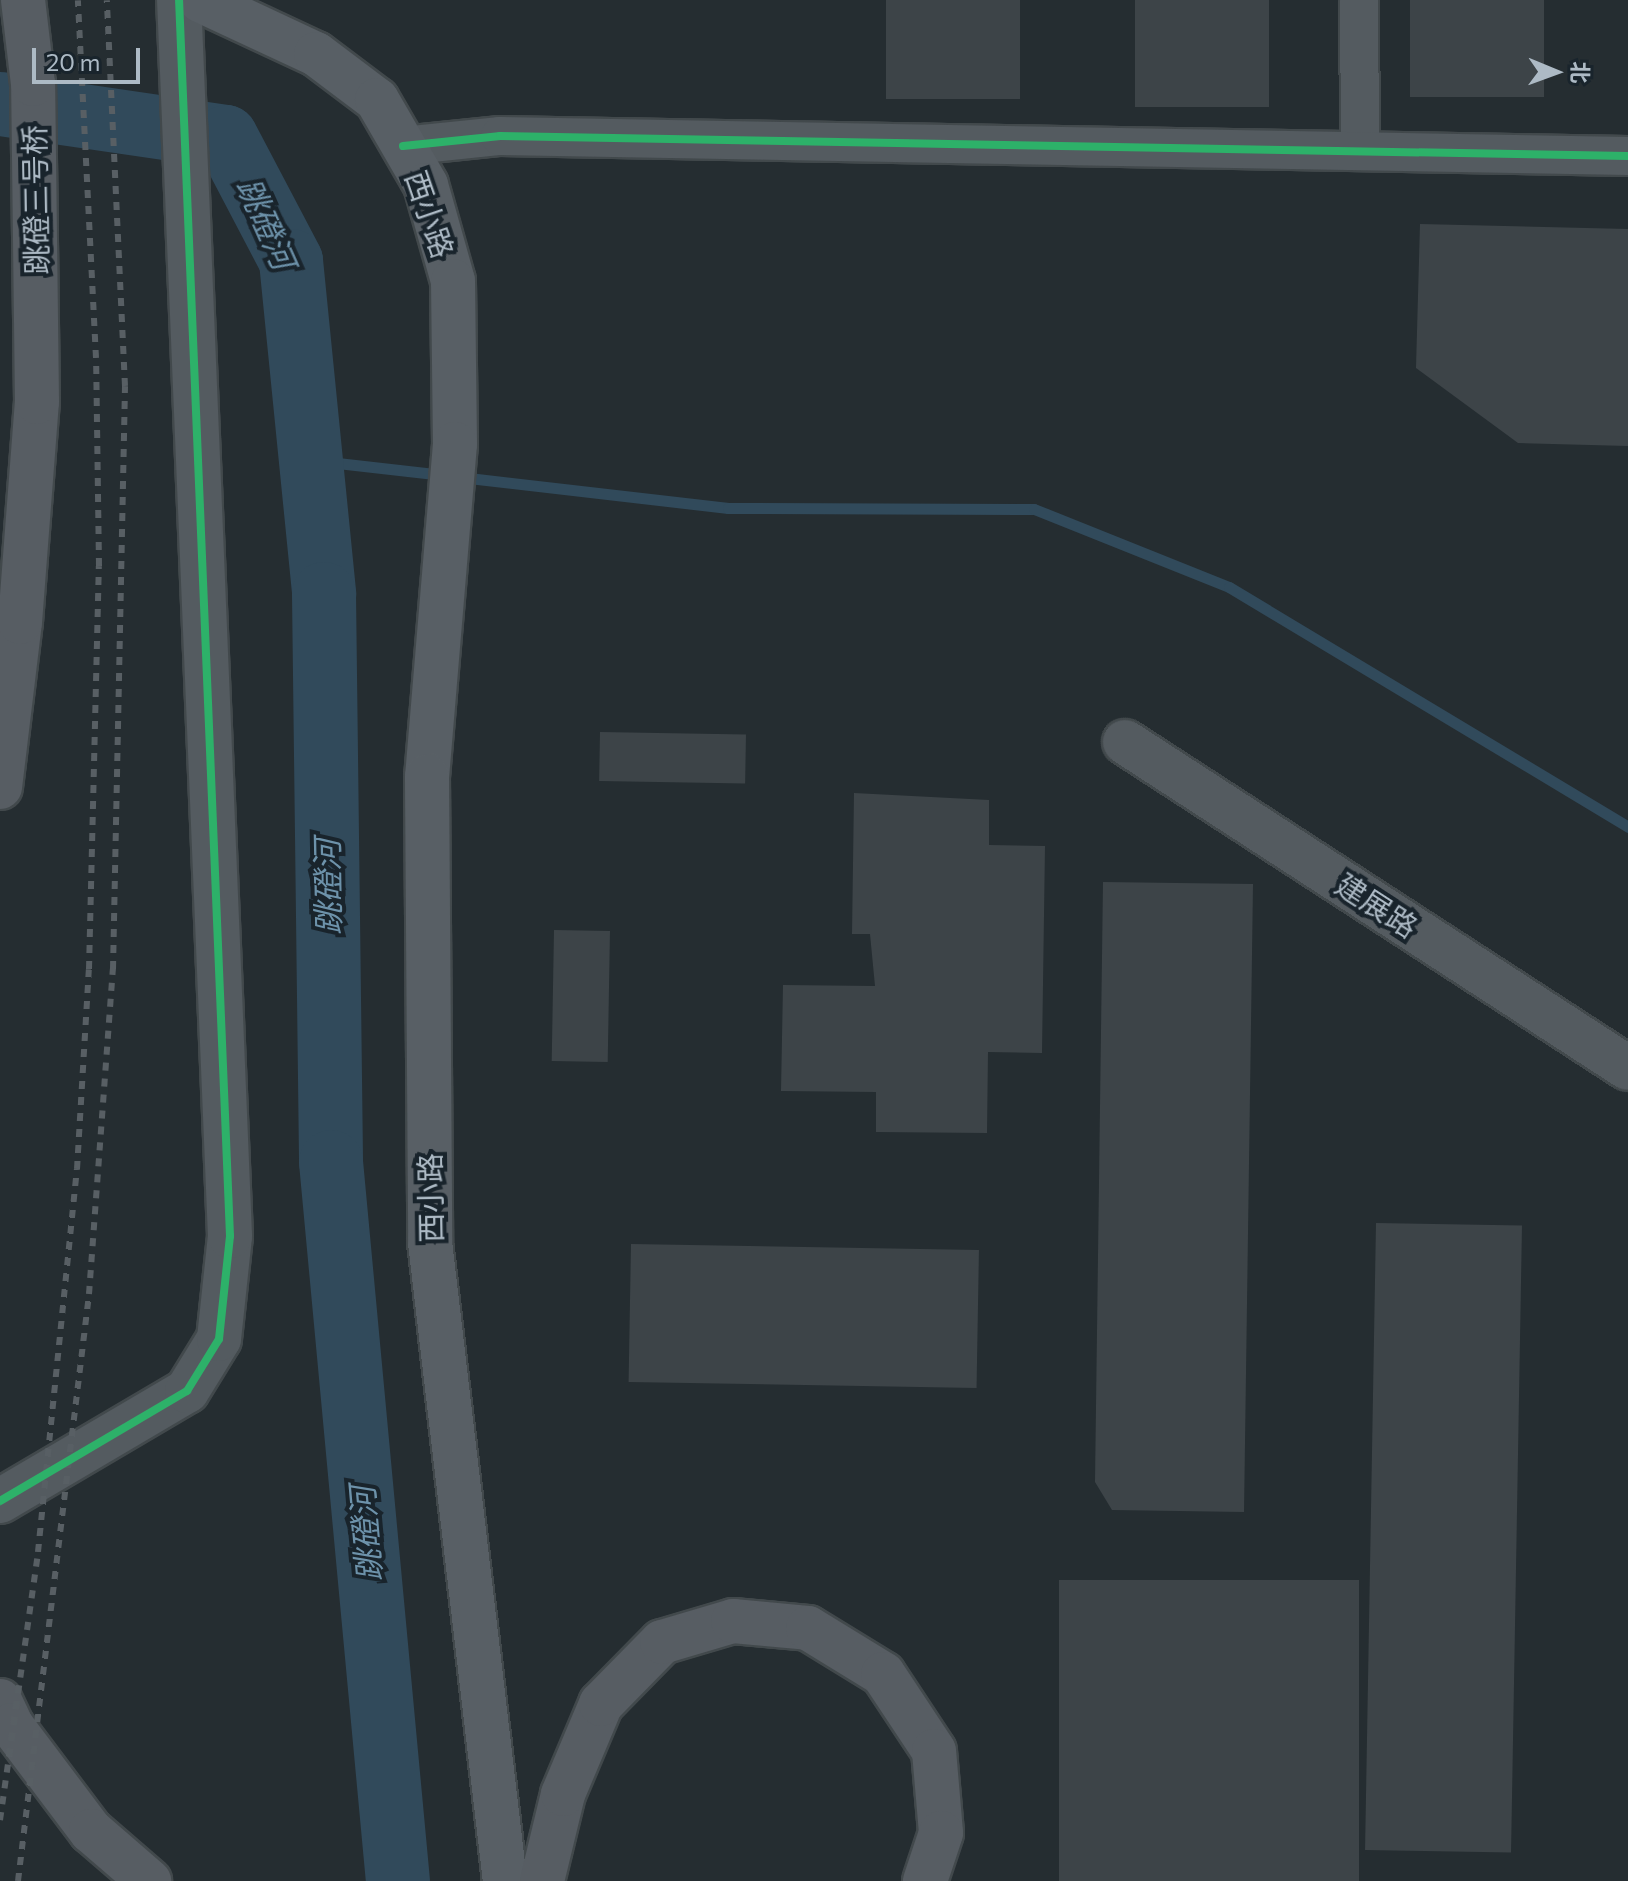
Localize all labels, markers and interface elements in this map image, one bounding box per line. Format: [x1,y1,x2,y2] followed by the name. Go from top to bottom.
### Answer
[36,32,144,82] scale bar
[1516,32,1596,112] north arrow
[46,47,100,76] text: 20 m
[1567,61,1594,84] text: 北
[16,125,54,275] street label: 跳磴三号桥
[398,166,462,262] street label: 西小路
[230,171,304,275] water label: 跳磴河
[307,839,347,935] water label: 跳磴河
[1329,865,1425,945] street label: 建展路
[411,1153,449,1243] street label: 西小路
[342,1485,388,1583] water label: 跳磴河

